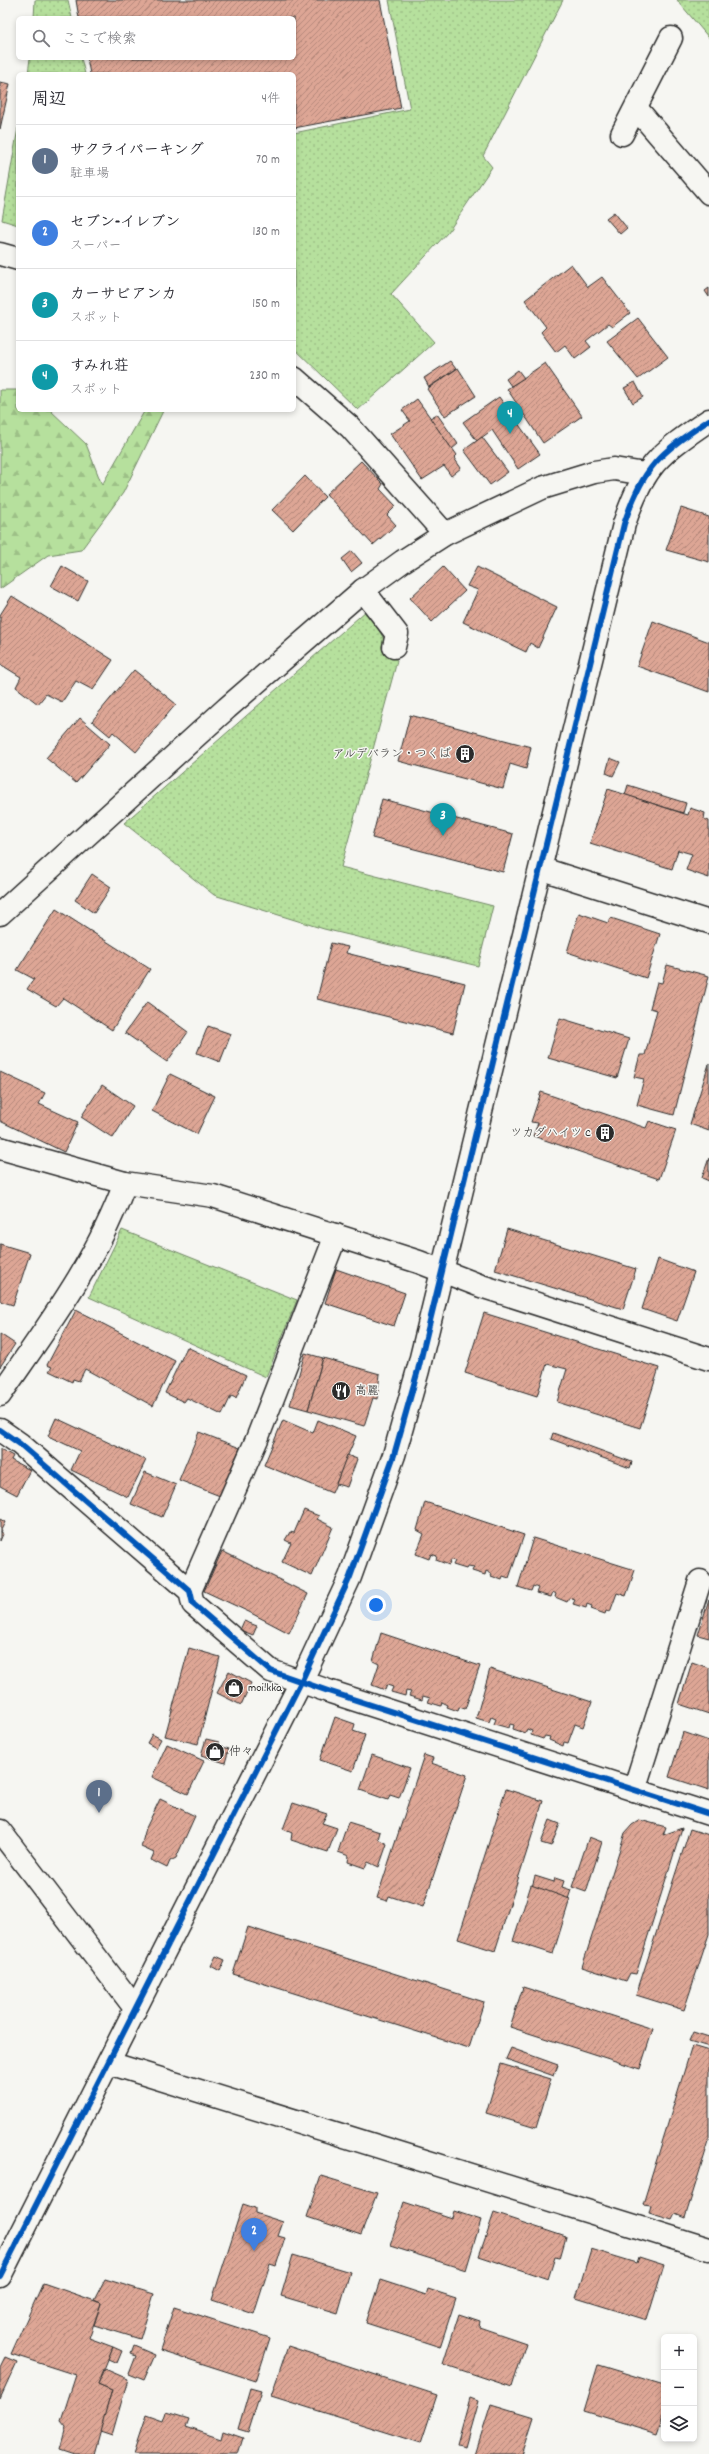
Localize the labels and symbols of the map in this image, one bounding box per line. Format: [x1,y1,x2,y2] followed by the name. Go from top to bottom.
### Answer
[497,401,523,434] pin: 4
[454,743,476,765] building icon: アルデバラン・つくば
[332,746,451,763] place label: アルデバラン・つくば
[430,803,456,836] pin: 3
[594,1122,616,1144] building icon: ツカダハイツ C
[510,1125,591,1142] place label: ツカダハイツ C
[330,1380,352,1402] restaurant icon: 高麗
[355,1383,379,1400] place label: 高麗
[366,1595,386,1615] your location
[223,1677,245,1699] shop icon: moi!kka
[248,1680,282,1697] place label: moi!kka
[204,1741,226,1763] shop icon: 仲々
[229,1744,253,1761] place label: 仲々
[86,1780,112,1813] pin: 1
[241,2218,267,2251] pin: 2

